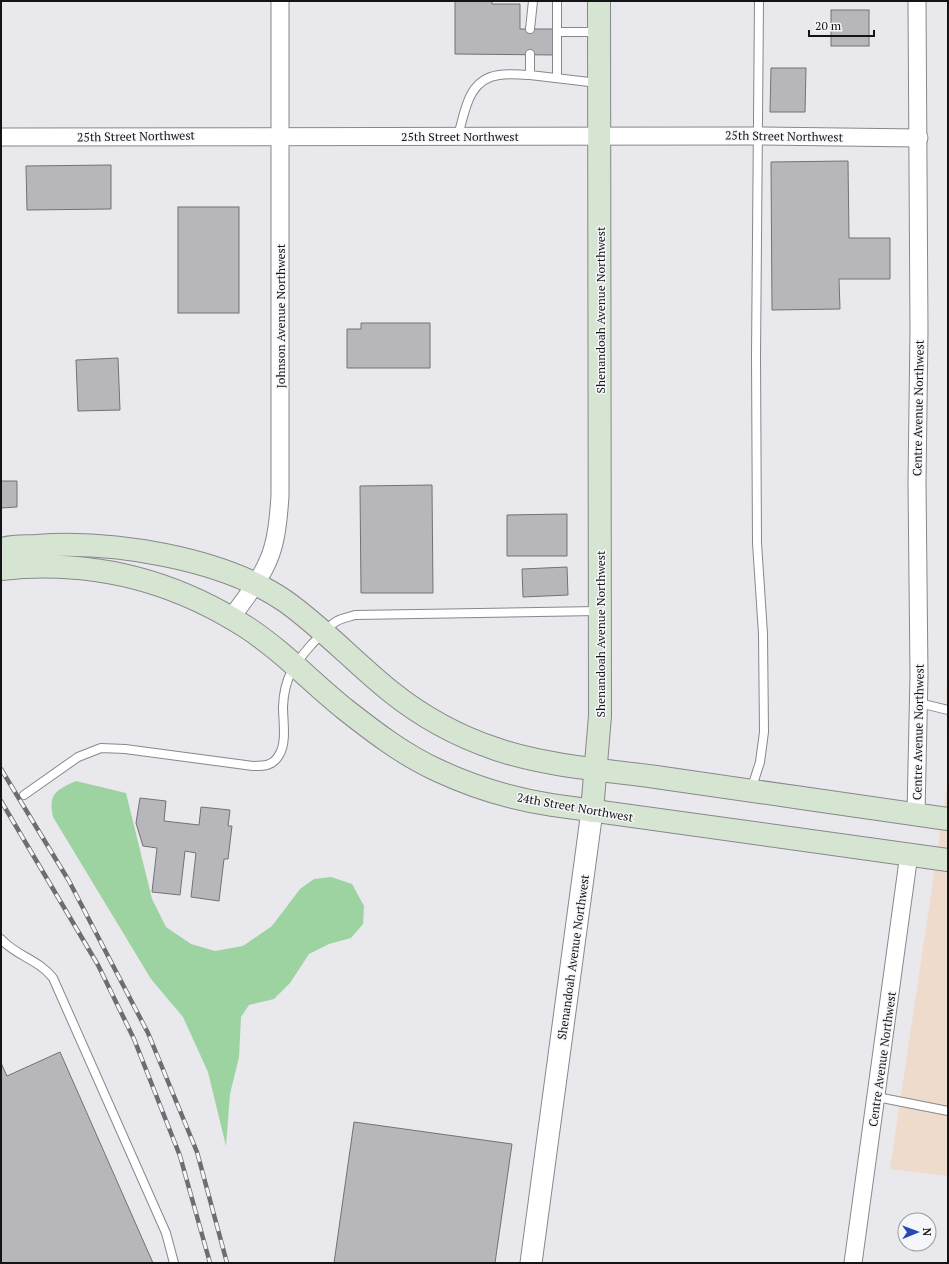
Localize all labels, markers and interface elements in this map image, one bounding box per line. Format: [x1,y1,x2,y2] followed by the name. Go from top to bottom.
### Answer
[809,12,874,38] scale bar
[815,18,842,33] text: 20 m
[77,127,196,145] street label: 25th Street Northwest
[725,127,844,145] street label: 25th Street Northwest
[401,129,520,144] street label: 25th Street Northwest
[593,226,608,393] street label: Shenandoah Avenue Northwest
[273,243,288,388] street label: Johnson Avenue Northwest
[909,339,927,476] street label: Centre Avenue Northwest
[593,550,608,717] street label: Shenandoah Avenue Northwest
[909,663,927,800] street label: Centre Avenue Northwest
[516,789,635,825] street label: 24th Street Northwest
[554,873,592,1041] street label: Shenandoah Avenue Northwest
[865,990,899,1128] street label: Centre Avenue Northwest
[897,1212,937,1252] north arrow
[920,1228,934,1237] text: N

